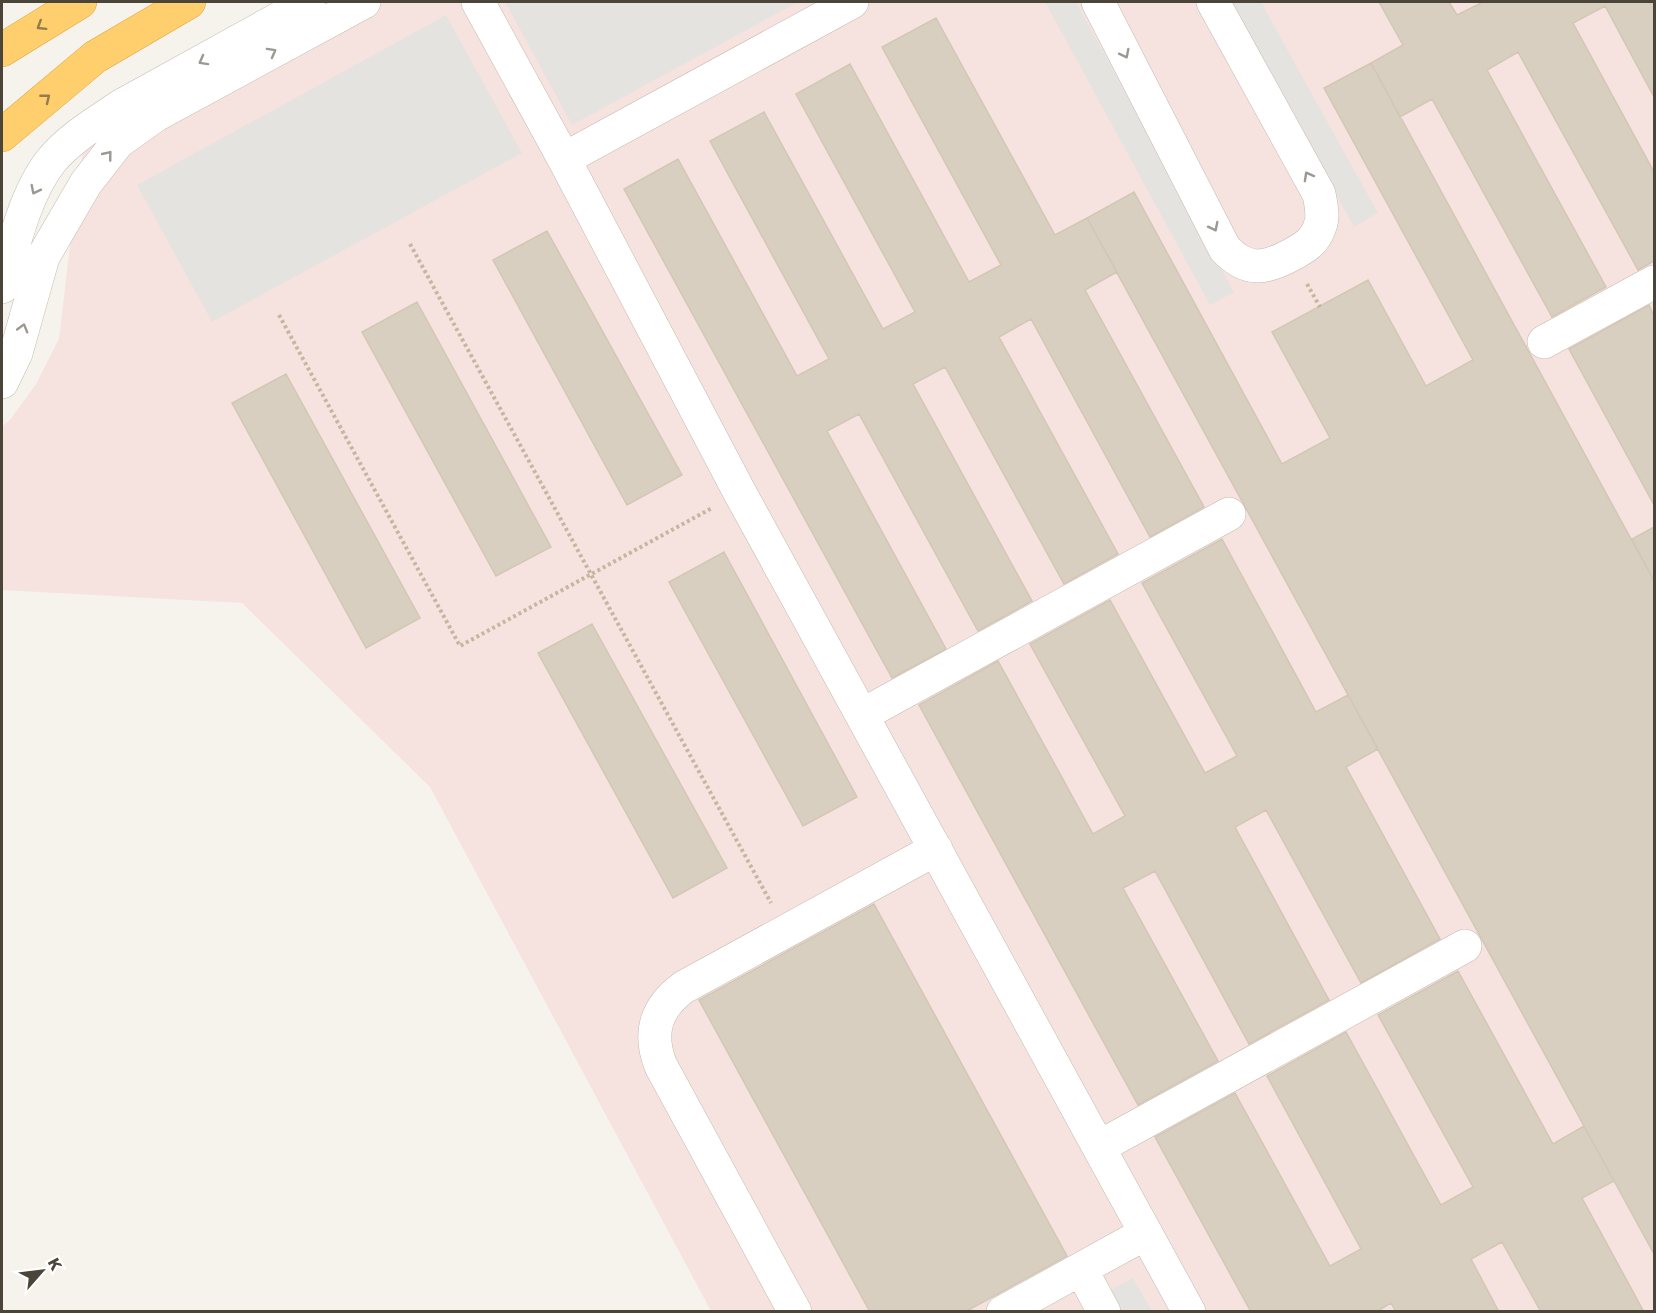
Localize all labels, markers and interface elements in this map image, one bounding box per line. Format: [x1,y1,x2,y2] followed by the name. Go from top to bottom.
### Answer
[37,18,47,30] one-way arrow
[1118,47,1129,58] one-way arrow
[265,48,276,59] one-way arrow
[199,54,209,65] one-way arrow
[39,94,50,105] one-way arrow
[100,151,111,162] one-way arrow
[1304,172,1315,182] one-way arrow
[31,184,42,194] one-way arrow
[1207,221,1218,231] one-way arrow
[16,324,28,334] one-way arrow
[12,1241,72,1301] north arrow
[44,1254,67,1274] text: K

